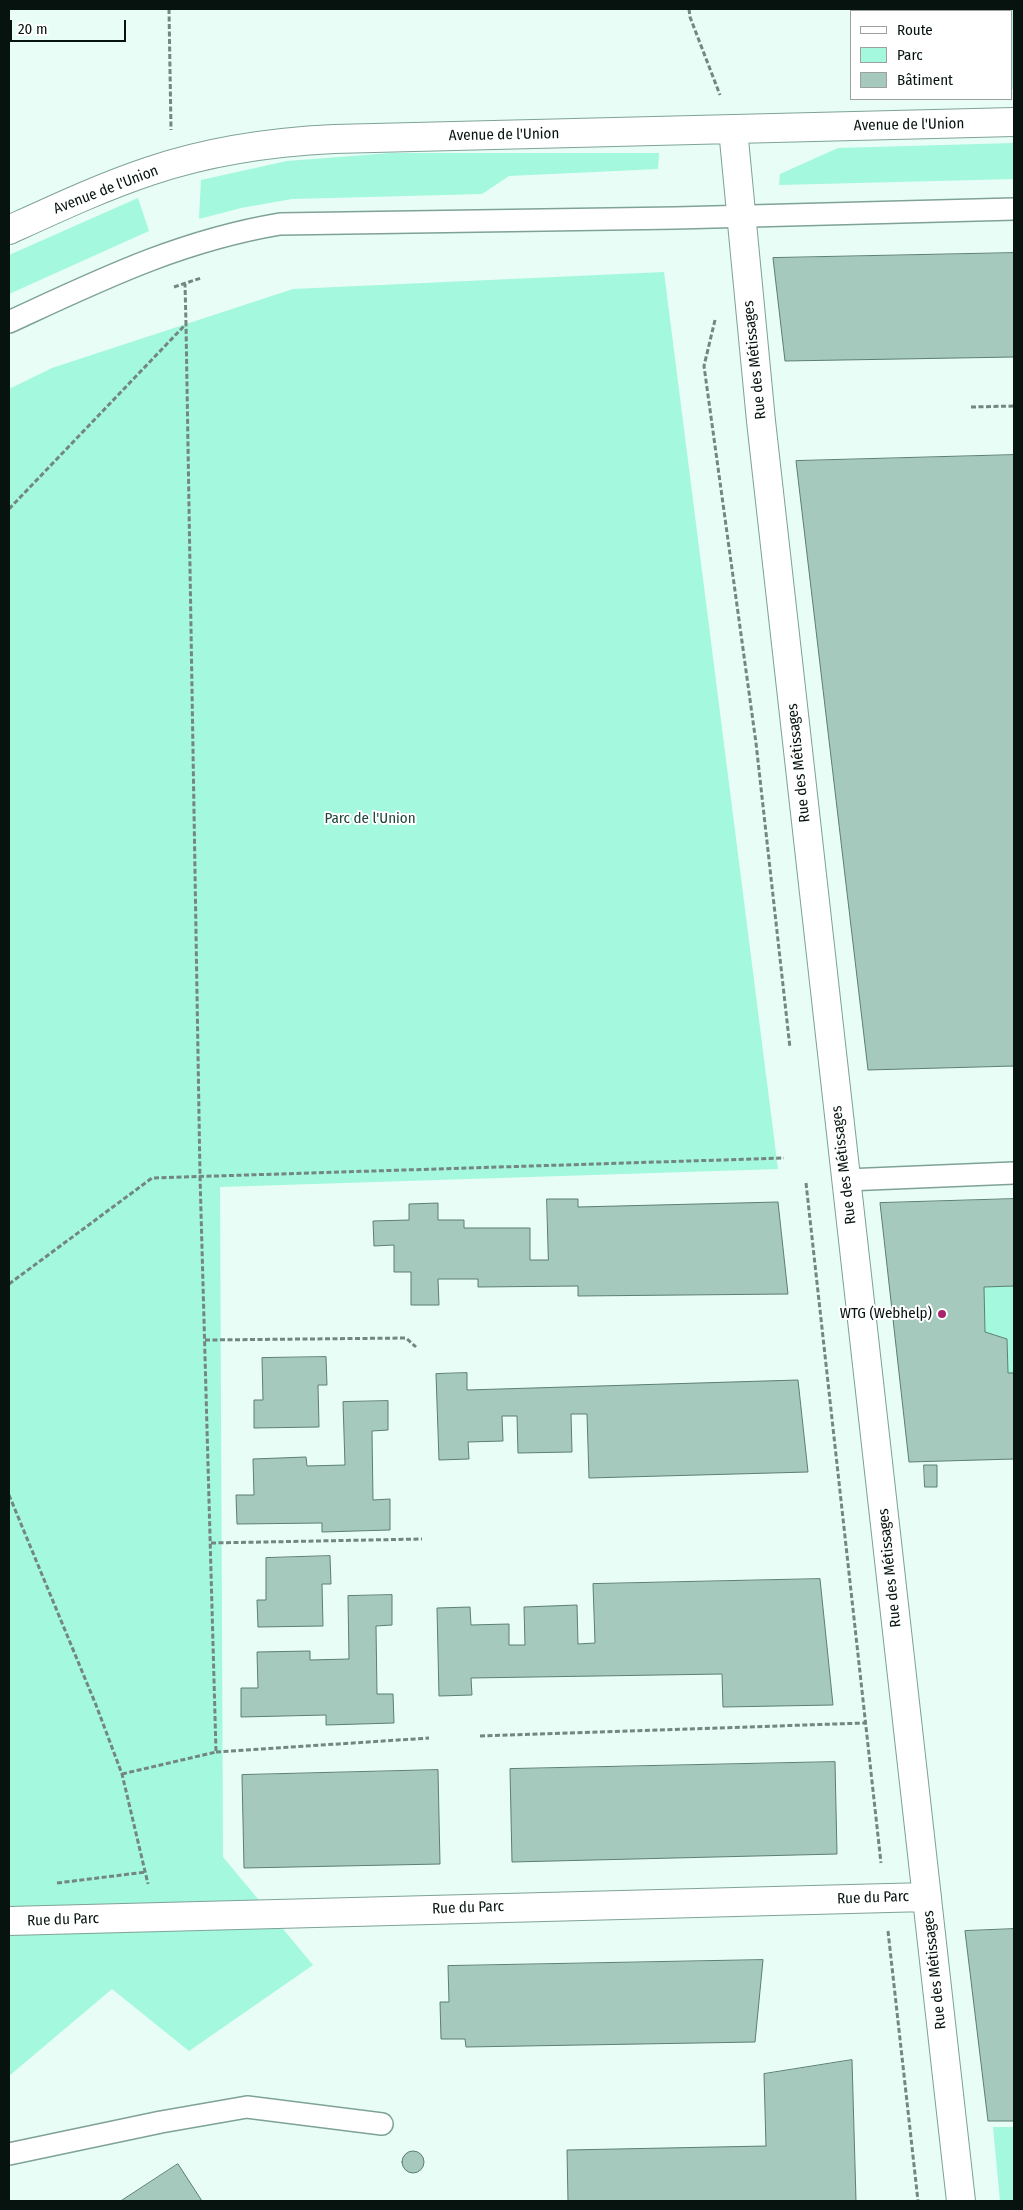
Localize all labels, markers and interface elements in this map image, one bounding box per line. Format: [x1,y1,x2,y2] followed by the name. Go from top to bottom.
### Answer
[12,10,129,42] scale bar
[850,10,1013,100] legend
[18,20,48,38] text: 20 m
[897,21,933,39] text: Route
[897,46,923,64] text: Parc
[897,71,953,89] text: Bâtiment
[854,115,964,135] street label: Avenue de l'Union
[449,125,559,145] street label: Avenue de l'Union
[51,162,161,218] street label: Avenue de l'Union
[740,300,770,420] street label: Rue des Métissages
[784,703,814,823] street label: Rue des Métissages
[324,810,416,828] park label: Parc de l'Union
[828,1105,860,1225] street label: Rue des Métissages
[840,1305,932,1323] place label: WTG (Webhelp)
[936,1308,948,1320] marker: WTG (Webhelp)
[875,1508,905,1628] street label: Rue des Métissages
[837,1888,909,1908] street label: Rue du Parc
[432,1898,504,1918] street label: Rue du Parc
[27,1910,99,1930] street label: Rue du Parc
[920,1910,950,2030] street label: Rue des Métissages

